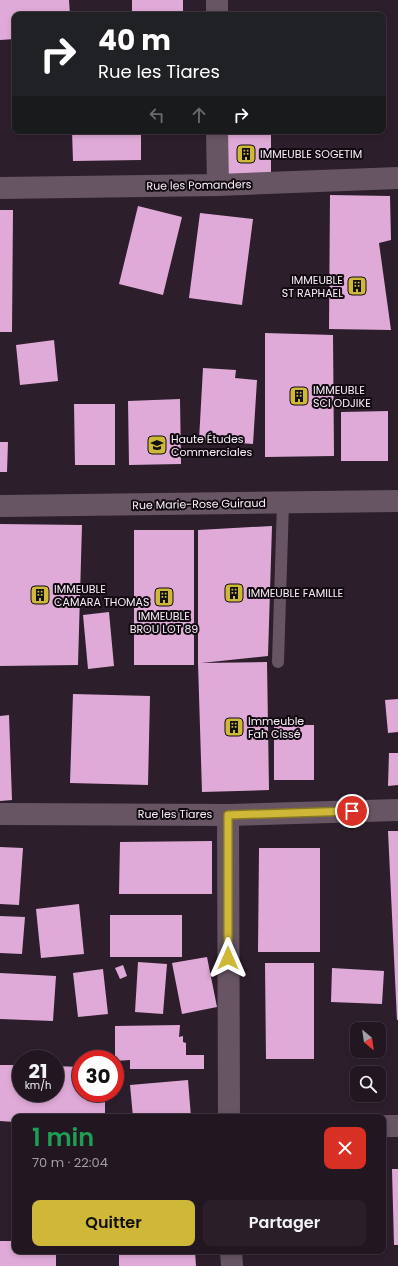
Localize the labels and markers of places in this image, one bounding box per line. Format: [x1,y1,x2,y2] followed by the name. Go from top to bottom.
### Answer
[235,143,257,165] building icon: IMMEUBLE SOGETIM
[260,146,362,162] place label: IMMEUBLE SOGETIM
[282,272,343,301] place label: IMMEUBLE ST RAPHAEL
[346,275,368,297] building icon: IMMEUBLE ST RAPHAEL
[313,382,371,411] place label: IMMEUBLE SCI ODJIKE
[288,385,310,407] building icon: IMMEUBLE SCI ODJIKE
[171,431,252,460] place label: Haute Études Commerciales
[146,434,168,456] school or university icon: Haute Études Commerciales
[54,581,149,610] place label: IMMEUBLE CAMARA THOMAS
[223,582,245,604] building icon: IMMEUBLE FAMILLE
[29,584,51,606] building icon: IMMEUBLE CAMARA THOMAS
[248,585,343,601] place label: IMMEUBLE FAMILLE
[153,586,175,608] building icon: IMMEUBLE BROU LOT 89
[130,608,198,637] place label: IMMEUBLE BROU LOT 89
[248,713,304,742] place label: Immeuble Fah Cissé
[223,716,245,738] building icon: Immeuble Fah Cissé
[335,794,369,828] pin

